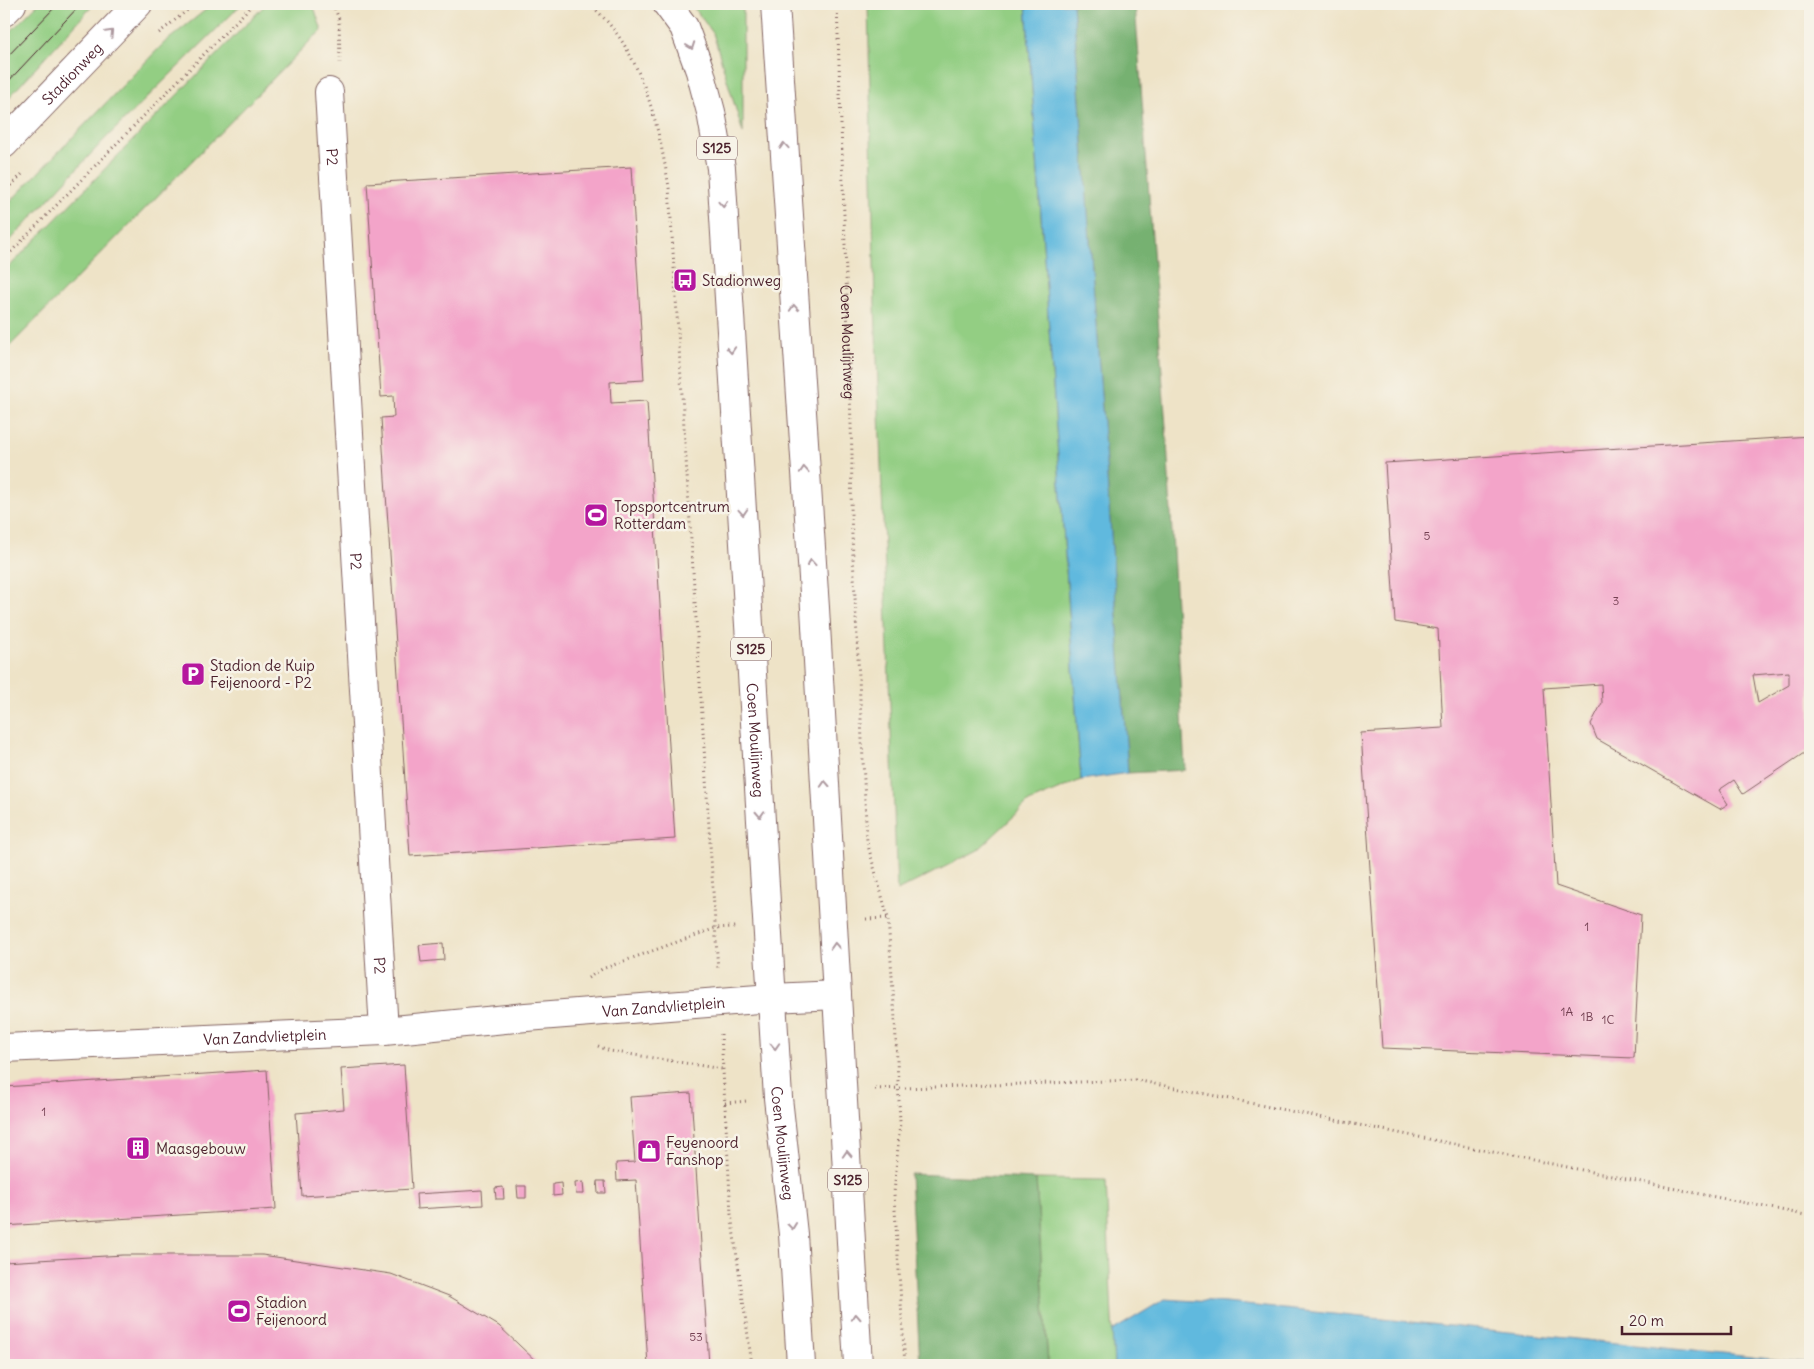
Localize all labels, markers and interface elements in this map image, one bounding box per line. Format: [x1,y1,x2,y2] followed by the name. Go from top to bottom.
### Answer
[104,30,113,39] one-way arrow
[38,38,106,108] street label: Stadionweg
[685,41,695,49] one-way arrow
[697,136,737,160] road number: S125
[779,142,790,150] one-way arrow
[323,148,343,166] street label: P2
[717,201,728,209] one-way arrow
[672,267,698,293] bus stop icon: Stadionweg
[702,271,781,290] place label: Stadionweg
[837,284,860,399] street label: Coen Moulijnweg
[789,304,800,312] one-way arrow
[725,346,736,354] one-way arrow
[799,466,810,474] one-way arrow
[614,497,730,533] place label: Topsportcentrum Rotterdam
[583,502,609,528] sports icon: Topsportcentrum Rotterdam
[737,508,748,516] one-way arrow
[1424,528,1431,543] house number: 5
[346,552,366,570] street label: P2
[806,559,817,567] one-way arrow
[1613,593,1620,608] house number: 3
[731,638,771,661] road number: S125
[210,656,315,692] place label: Stadion de Kuip Feijenoord - P2
[180,661,206,687] parking icon: Stadion de Kuip Feijenoord - P2
[743,682,769,798] street label: Coen Moulijnweg
[820,780,831,788] one-way arrow
[755,810,766,818] one-way arrow
[1585,919,1589,934] house number: 1
[829,942,840,950] one-way arrow
[370,956,390,975] street label: P2
[601,992,726,1021] street label: Van Zandvlietplein
[1561,1004,1574,1019] house number: 1A
[1581,1009,1593,1024] house number: 1B
[1602,1012,1614,1027] house number: 1C
[203,1024,327,1049] street label: Van Zandvlietplein
[770,1043,781,1051] one-way arrow
[768,1086,799,1201] street label: Coen Moulijnweg
[42,1104,46,1119] house number: 1
[666,1133,739,1169] place label: Feyenoord Fanshop
[125,1135,151,1161] building icon: Maasgebouw
[636,1138,662,1164] shop icon: Feyenoord Fanshop
[156,1139,246,1158] place label: Maasgebouw
[841,1150,852,1158] one-way arrow
[828,1168,868,1192] road number: S125
[786,1222,797,1230] one-way arrow
[256,1293,327,1329] place label: Stadion Feijenoord
[226,1298,252,1324] sports icon: Stadion Feijenoord
[1622,1304,1730,1336] scale bar
[1629,1311,1664,1330] text: 20 m
[850,1312,861,1320] one-way arrow
[689,1329,703,1344] house number: 53

